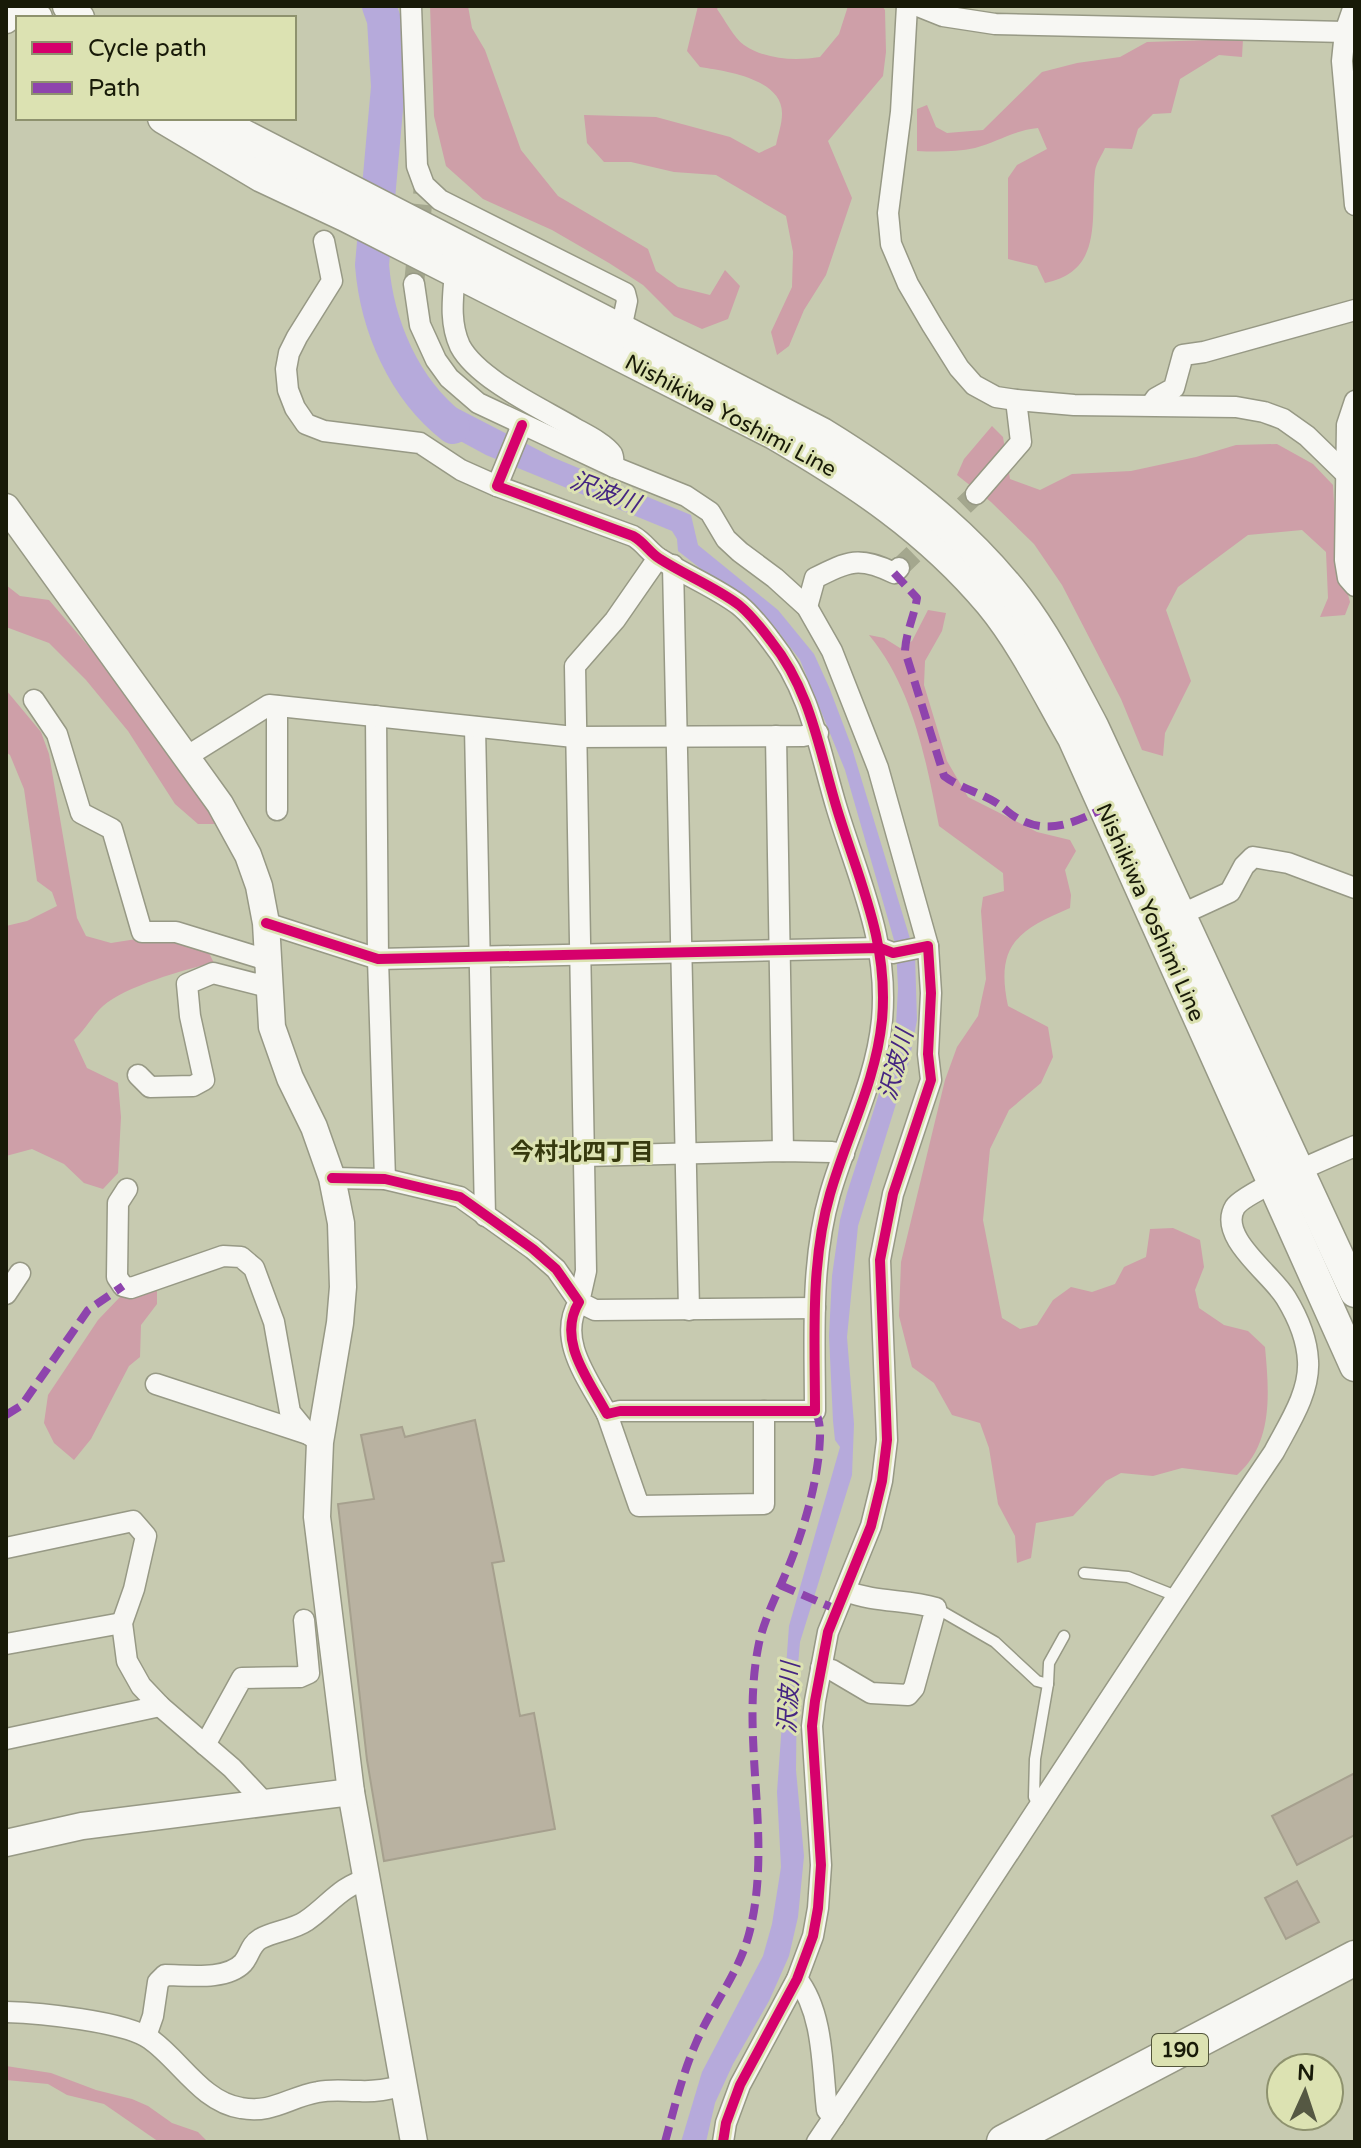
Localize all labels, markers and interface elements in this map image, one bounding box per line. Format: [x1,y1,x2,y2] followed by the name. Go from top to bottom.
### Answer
[16,16,296,120] legend
[88,34,207,63] text: Cycle path
[88,74,141,103] text: Path
[620,349,841,483] street label: Nishikiwa Yoshimi Line
[566,466,646,520] water label: 沢波川
[1090,799,1210,1025] street label: Nishikiwa Yoshimi Line
[873,1024,921,1104] water label: 沢波川
[510,1138,654,1167] district label: 今村北四丁目
[773,1658,806,1735] water label: 沢波川
[1152,2034,1208,2066] road number: 190
[1265,2052,1345,2132] north arrow
[1296,2060,1315,2086] text: N

